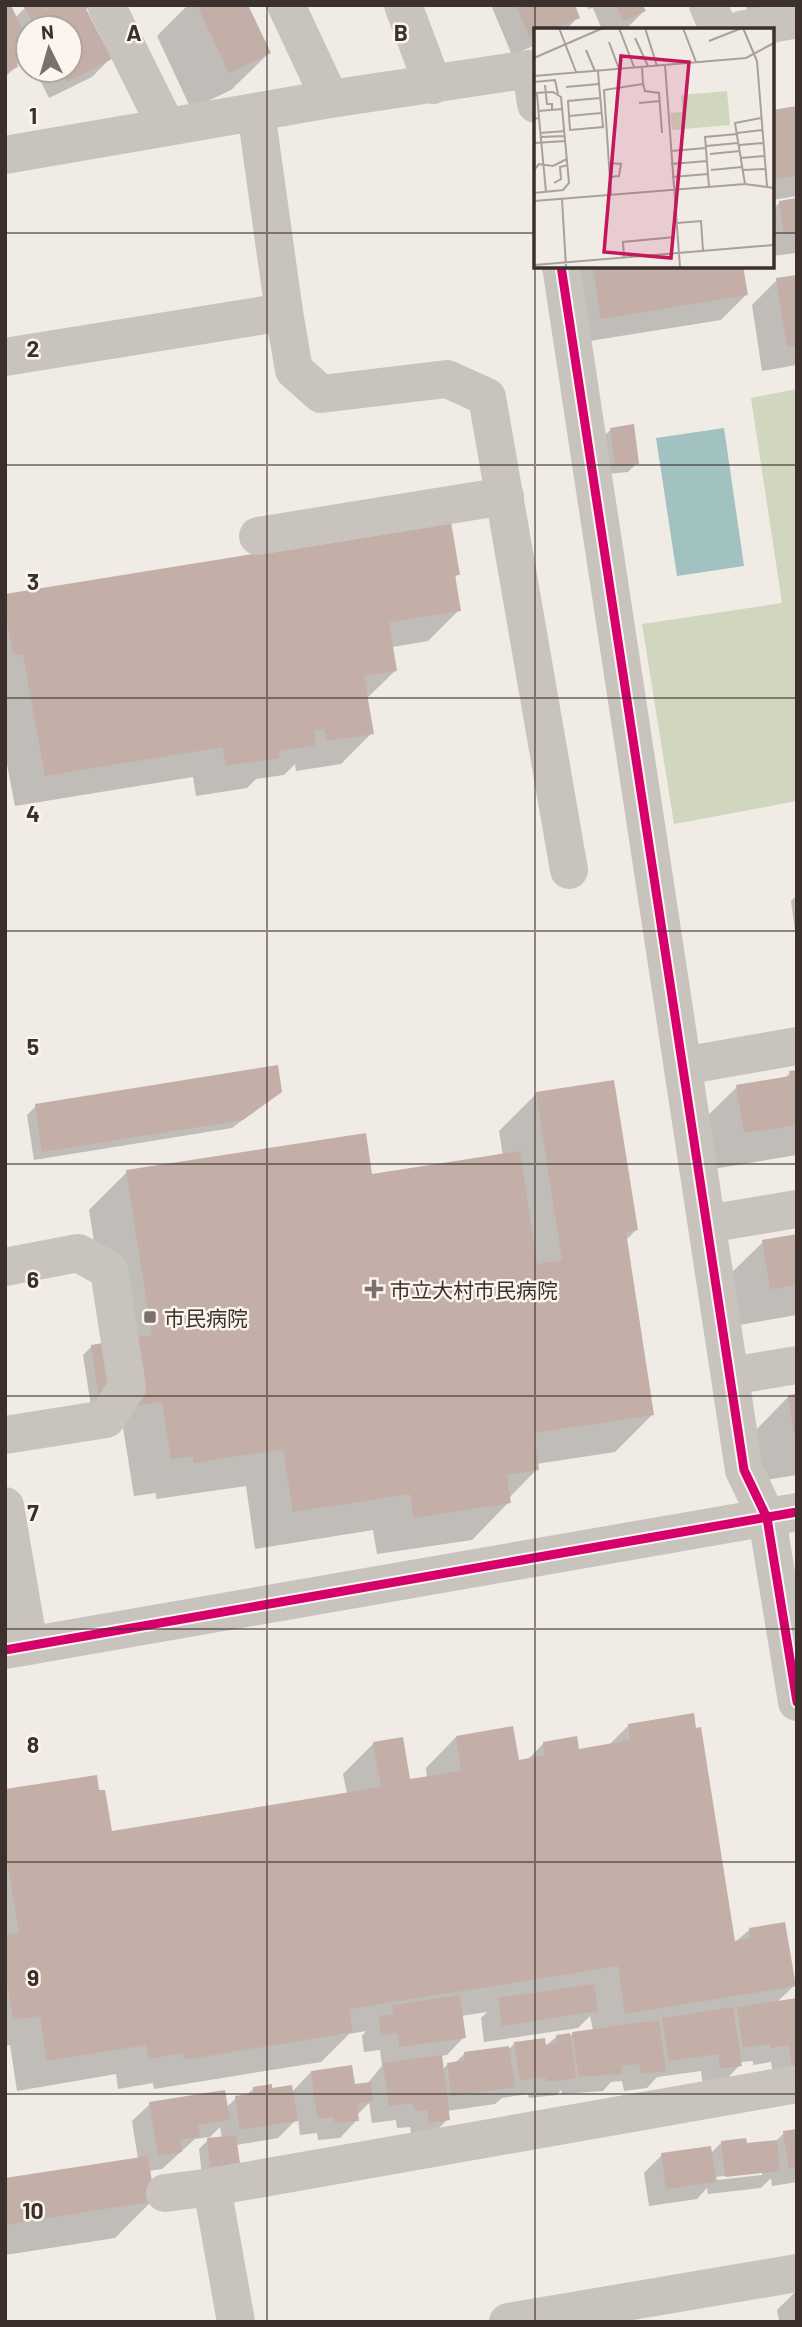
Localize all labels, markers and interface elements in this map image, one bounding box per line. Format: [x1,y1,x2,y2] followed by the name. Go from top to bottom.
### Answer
[14,14,84,84] north arrow
[126,18,142,46] text: A
[394,18,408,46] text: B
[40,20,55,44] text: N
[534,28,774,268] inset map
[29,101,37,129] text: 1
[27,334,39,362] text: 2
[27,567,39,595] text: 3
[26,799,40,827] text: 4
[27,1032,39,1060] text: 5
[27,1265,39,1293] text: 6
[390,1277,558,1302] place label: 市立大村市民病院
[364,1279,384,1299] marker: 市立大村市民病院
[164,1305,248,1330] place label: 市民病院
[142,1309,158,1325] marker: 市民病院
[27,1498,39,1526] text: 7
[27,1730,39,1758] text: 8
[27,1963,39,1991] text: 9
[22,2196,44,2224] text: 10

